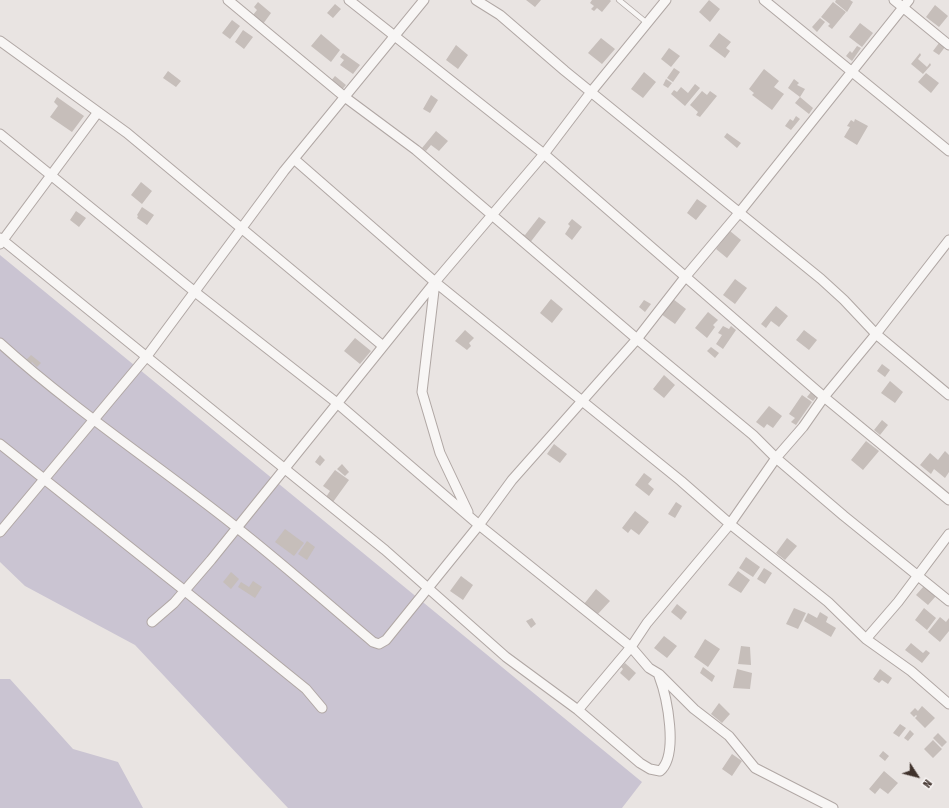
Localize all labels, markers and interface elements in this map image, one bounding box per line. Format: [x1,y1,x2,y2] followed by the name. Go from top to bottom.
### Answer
[897,756,937,796] north arrow
[920,777,934,790] text: N

